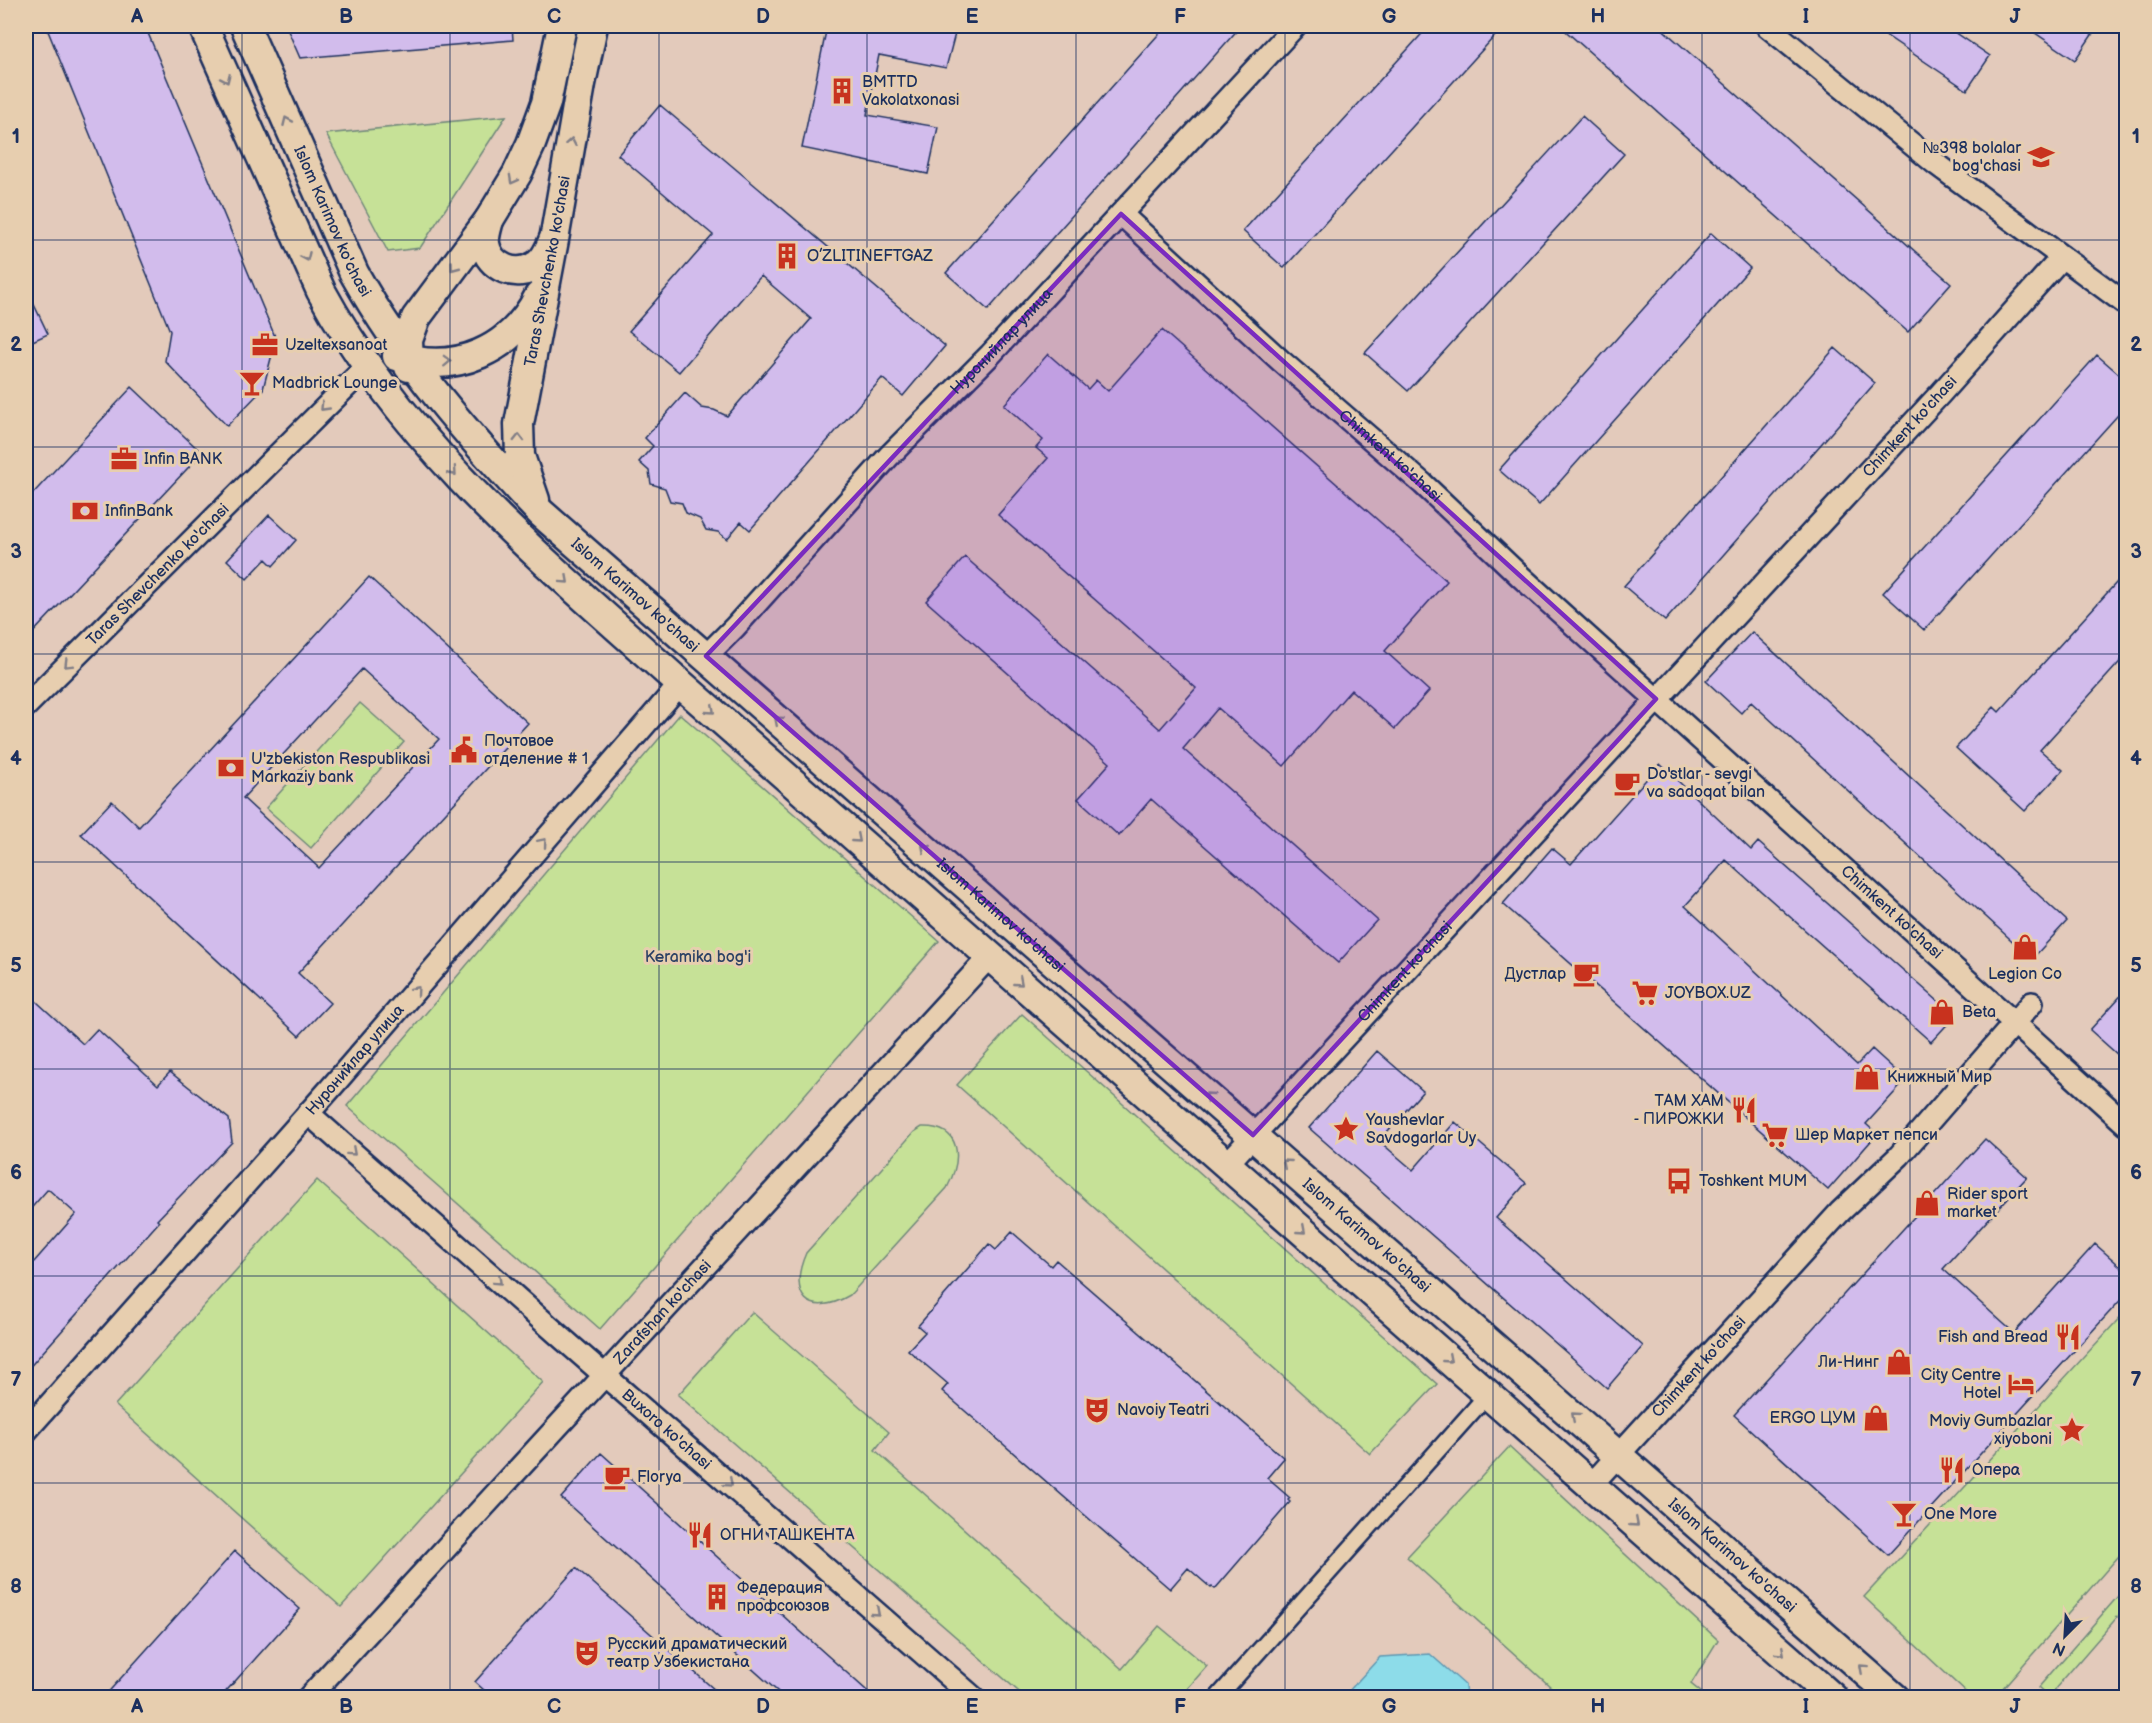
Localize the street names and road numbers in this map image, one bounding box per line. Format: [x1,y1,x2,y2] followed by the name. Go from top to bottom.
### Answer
[290,143,375,300] street label: Islom Karimov ko'chasi
[521,174,574,368] street label: Taras Shevchenko ko'chasi
[947,284,1057,398] street label: Нуронийлар улица
[1859,372,1961,481] street label: Chimkent ko'chasi
[1335,406,1446,506] street label: Chimkent ko'chasi
[82,500,233,650] street label: Taras Shevchenko ko'chasi
[567,534,703,656] street label: Islom Karimov ko'chasi
[933,854,1069,976] street label: Islom Karimov ko'chasi
[1837,861,1946,963] street label: Chimkent ko'chasi
[1354,917,1456,1026] street label: Chimkent ko'chasi
[302,1000,408,1119] street label: Нуронийлар улица
[1299,1174,1434,1297] street label: Islom Karimov ko'chasi
[609,1256,715,1369] street label: Zarafshan ko'chasi
[1648,1312,1750,1421] street label: Chimkent ko'chasi
[618,1385,715,1473] street label: Buxoro ko'chasi
[1664,1494,1800,1617] street label: Islom Karimov ko'chasi

